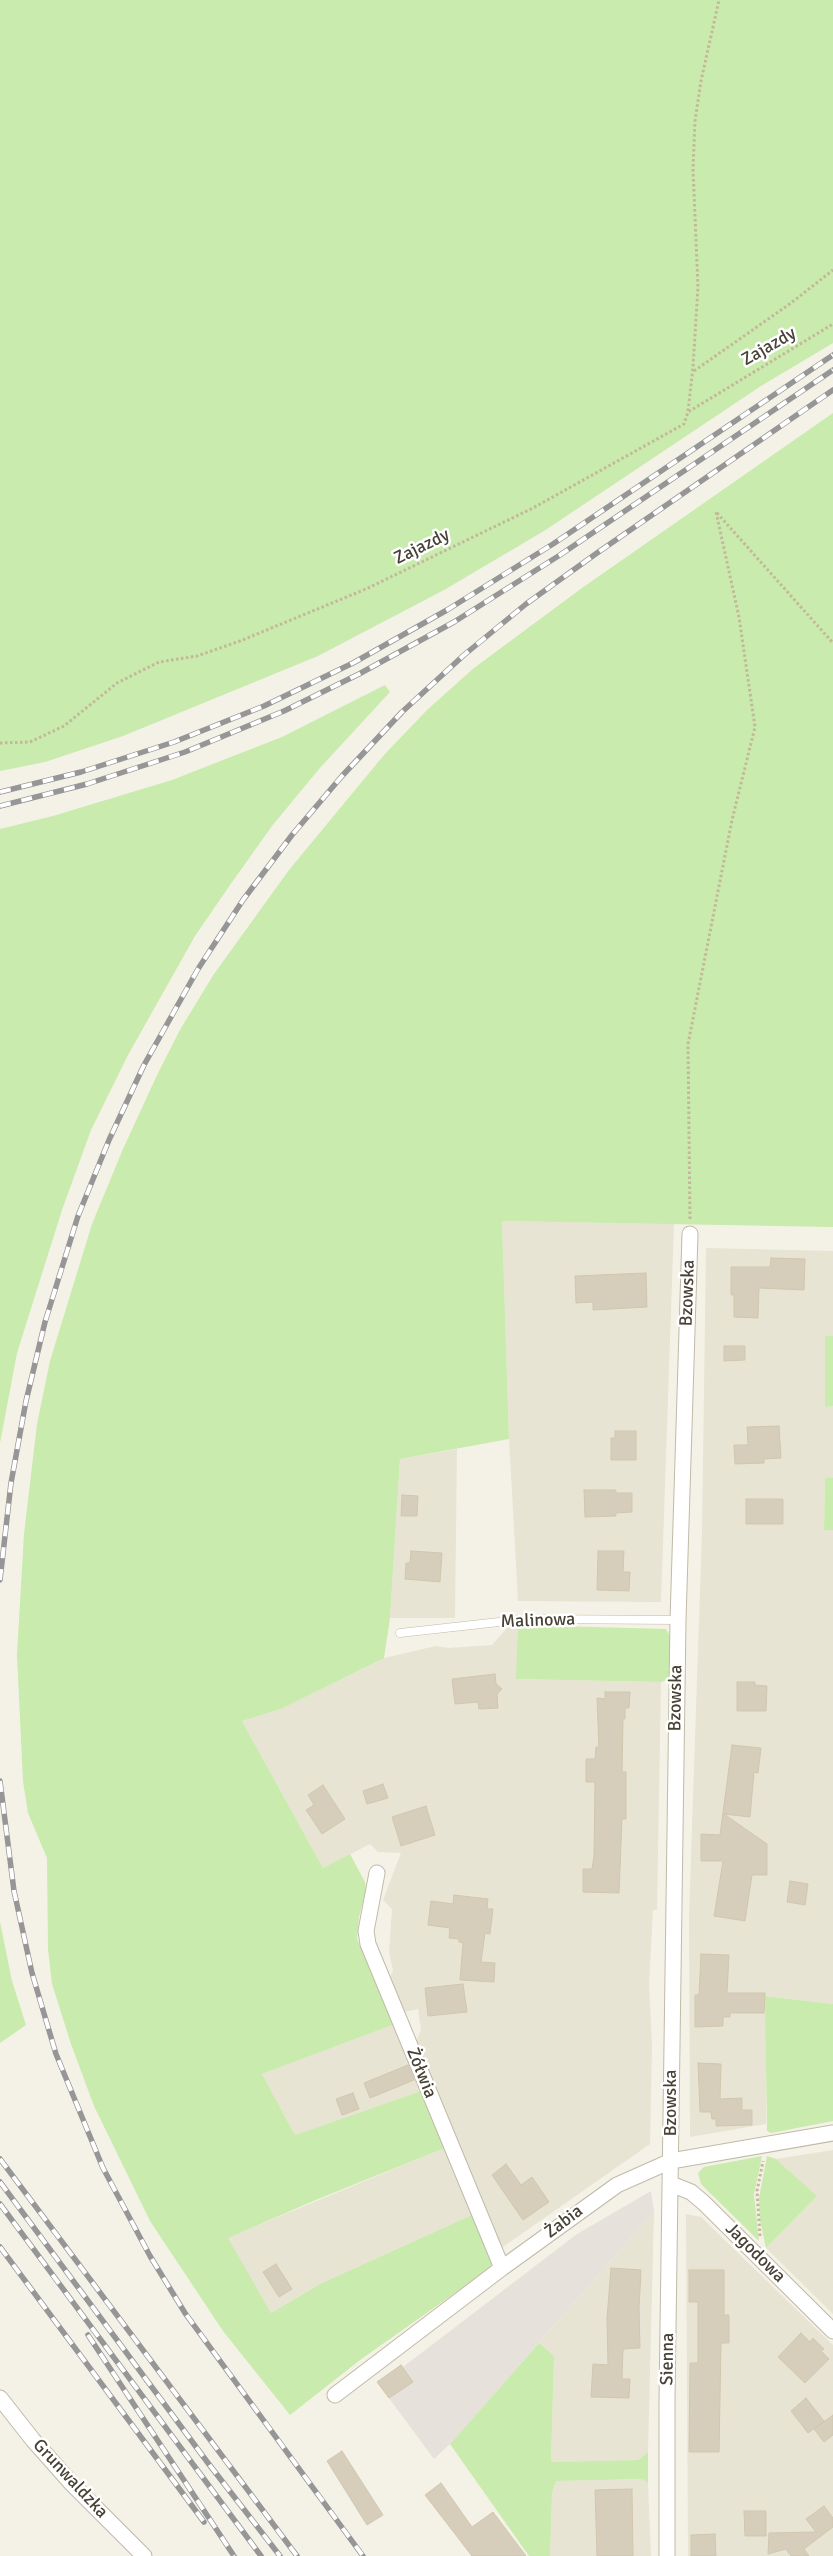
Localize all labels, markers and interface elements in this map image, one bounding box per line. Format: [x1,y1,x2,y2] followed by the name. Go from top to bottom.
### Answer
[738,323,800,371] street label: Zajazdy
[391,524,453,570] street label: Zajazdy
[676,1259,700,1327] street label: Bzowska
[500,1609,576,1633] street label: Malinowa
[665,1664,687,1732] street label: Bzowska
[401,2045,441,2101] street label: Żółwia
[660,2070,682,2136] street label: Bzowska
[541,2201,587,2243] street label: Żabia
[720,2218,790,2288] street label: Jagodowa
[657,2332,679,2386] street label: Sienna
[28,2435,112,2523] street label: Grunwaldzka

